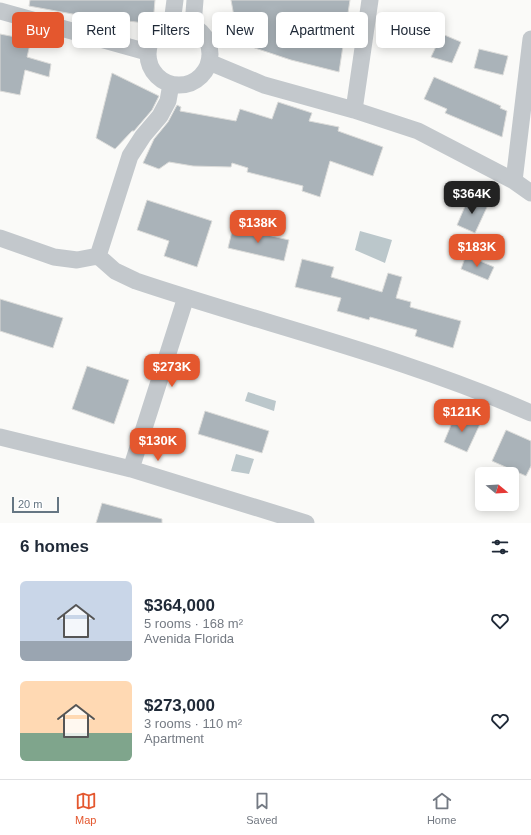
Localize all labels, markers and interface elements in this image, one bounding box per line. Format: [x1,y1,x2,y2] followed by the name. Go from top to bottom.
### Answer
[12,12,64,48] chip: Buy
[72,12,130,48] chip: Rent
[138,12,204,48] chip: Filters
[212,12,268,48] chip: New
[276,12,368,48] chip: Apartment
[376,12,445,48] chip: House
[444,181,500,215] pin: $364K
[453,186,491,201] text: $364K
[230,210,286,244] pin: $138K
[239,215,277,230] text: $138K
[449,234,505,268] pin: $183K
[458,239,496,254] text: $183K
[144,354,200,388] pin: $273K
[153,359,191,374] text: $273K
[434,399,490,433] pin: $121K
[443,404,481,419] text: $121K
[130,428,186,462] pin: $130K
[139,433,177,448] text: $130K
[475,467,519,511] north arrow
[475,467,519,511] map controls
[12,495,59,514] scale bar
[18,498,42,510] text: 20 m
[489,536,511,558] icon: filters
[20,537,89,556] text: 6 homes
[144,596,215,615] text: $364,000
[52,597,100,645] icon: home
[489,610,511,632] icon: heart
[144,616,243,631] text: 5 rooms · 168 m²
[144,631,234,646] text: Avenida Florida
[144,696,215,715] text: $273,000
[52,697,100,745] icon: home
[489,710,511,732] icon: heart
[144,716,242,731] text: 3 rooms · 110 m²
[144,731,204,746] text: Apartment
[75,790,97,826] tab: Map
[246,790,277,826] tab: Saved
[427,790,456,826] tab: Home

